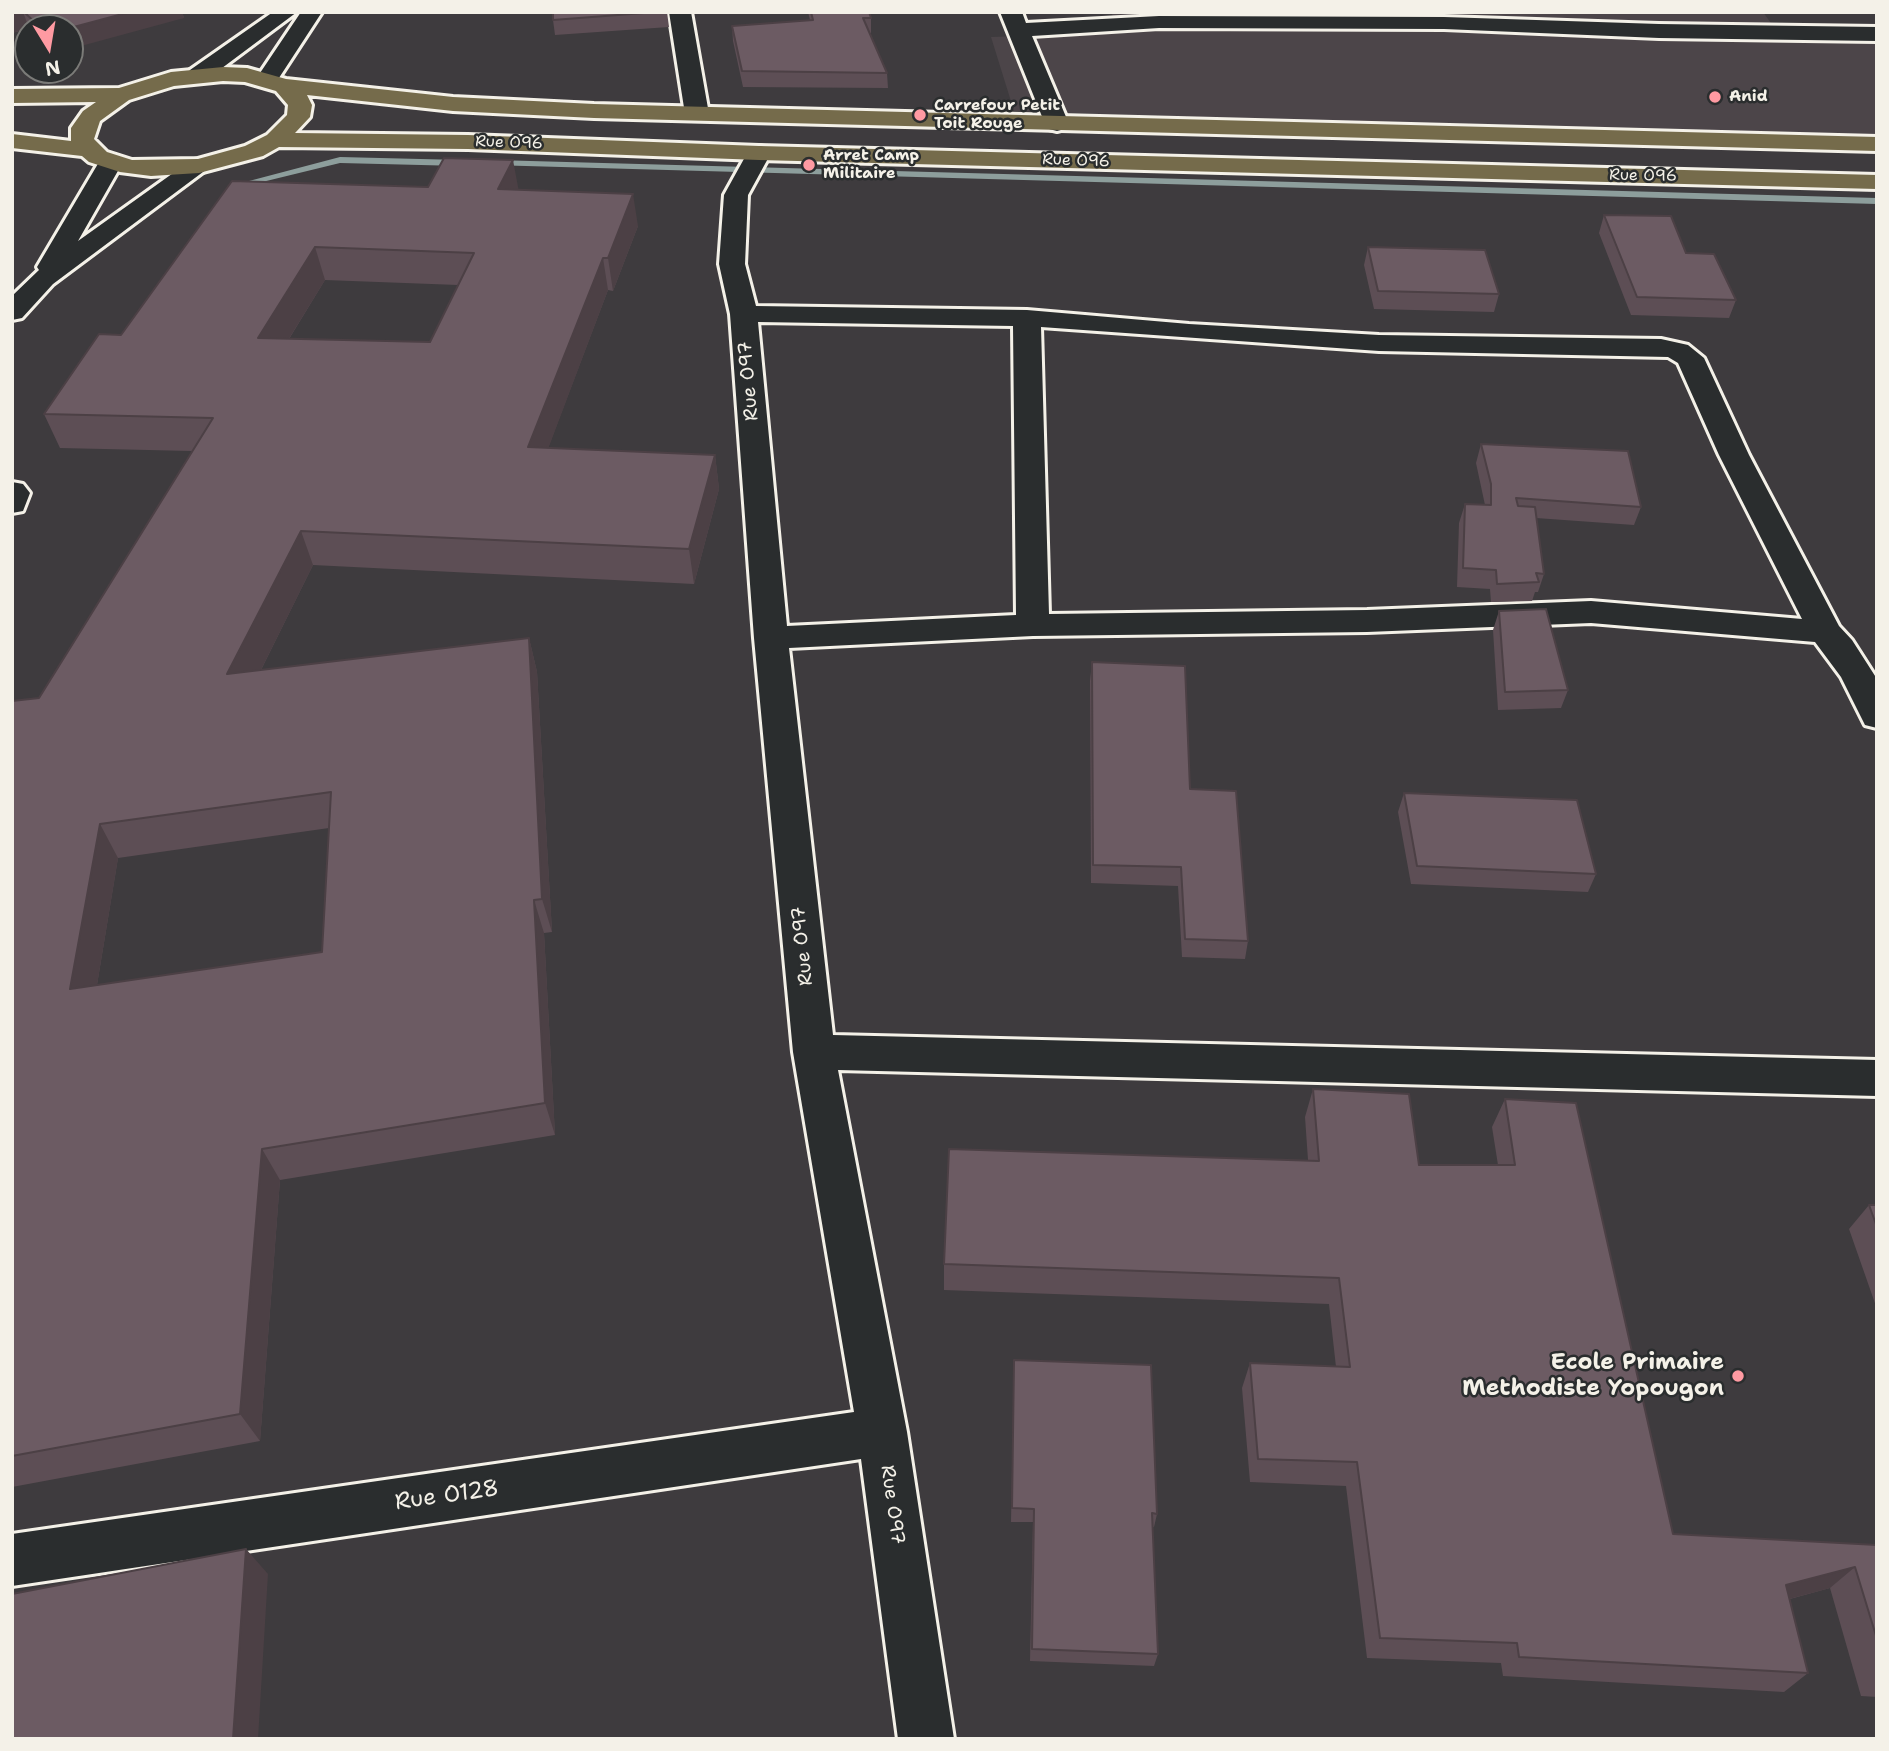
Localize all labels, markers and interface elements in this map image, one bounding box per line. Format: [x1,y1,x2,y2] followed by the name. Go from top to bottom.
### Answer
[14,14,84,84] north arrow
[43,54,62,82] text: N
[1729,87,1768,107] place label: Anid
[1707,89,1723,105] marker: Anid
[934,96,1060,134] place label: Carrefour Petit Toit Rouge
[912,107,928,123] marker: Carrefour Petit Toit Rouge
[475,132,543,154] street label: Rue O96
[823,146,919,184] place label: Arret Camp Militaire
[1042,150,1110,172] street label: Rue O96
[801,157,817,173] marker: Arret Camp Militaire
[1609,166,1677,186] street label: Rue O96
[734,340,764,422] street label: Rue O97
[787,905,819,987] street label: Rue O97
[1462,1349,1724,1403] place label: Ecole Primaire Methodiste Yopougon
[1730,1368,1746,1384] marker: Ecole Primaire Methodiste Yopougon
[875,1464,909,1546] street label: Rue O97
[393,1475,501,1517] street label: Rue O128

